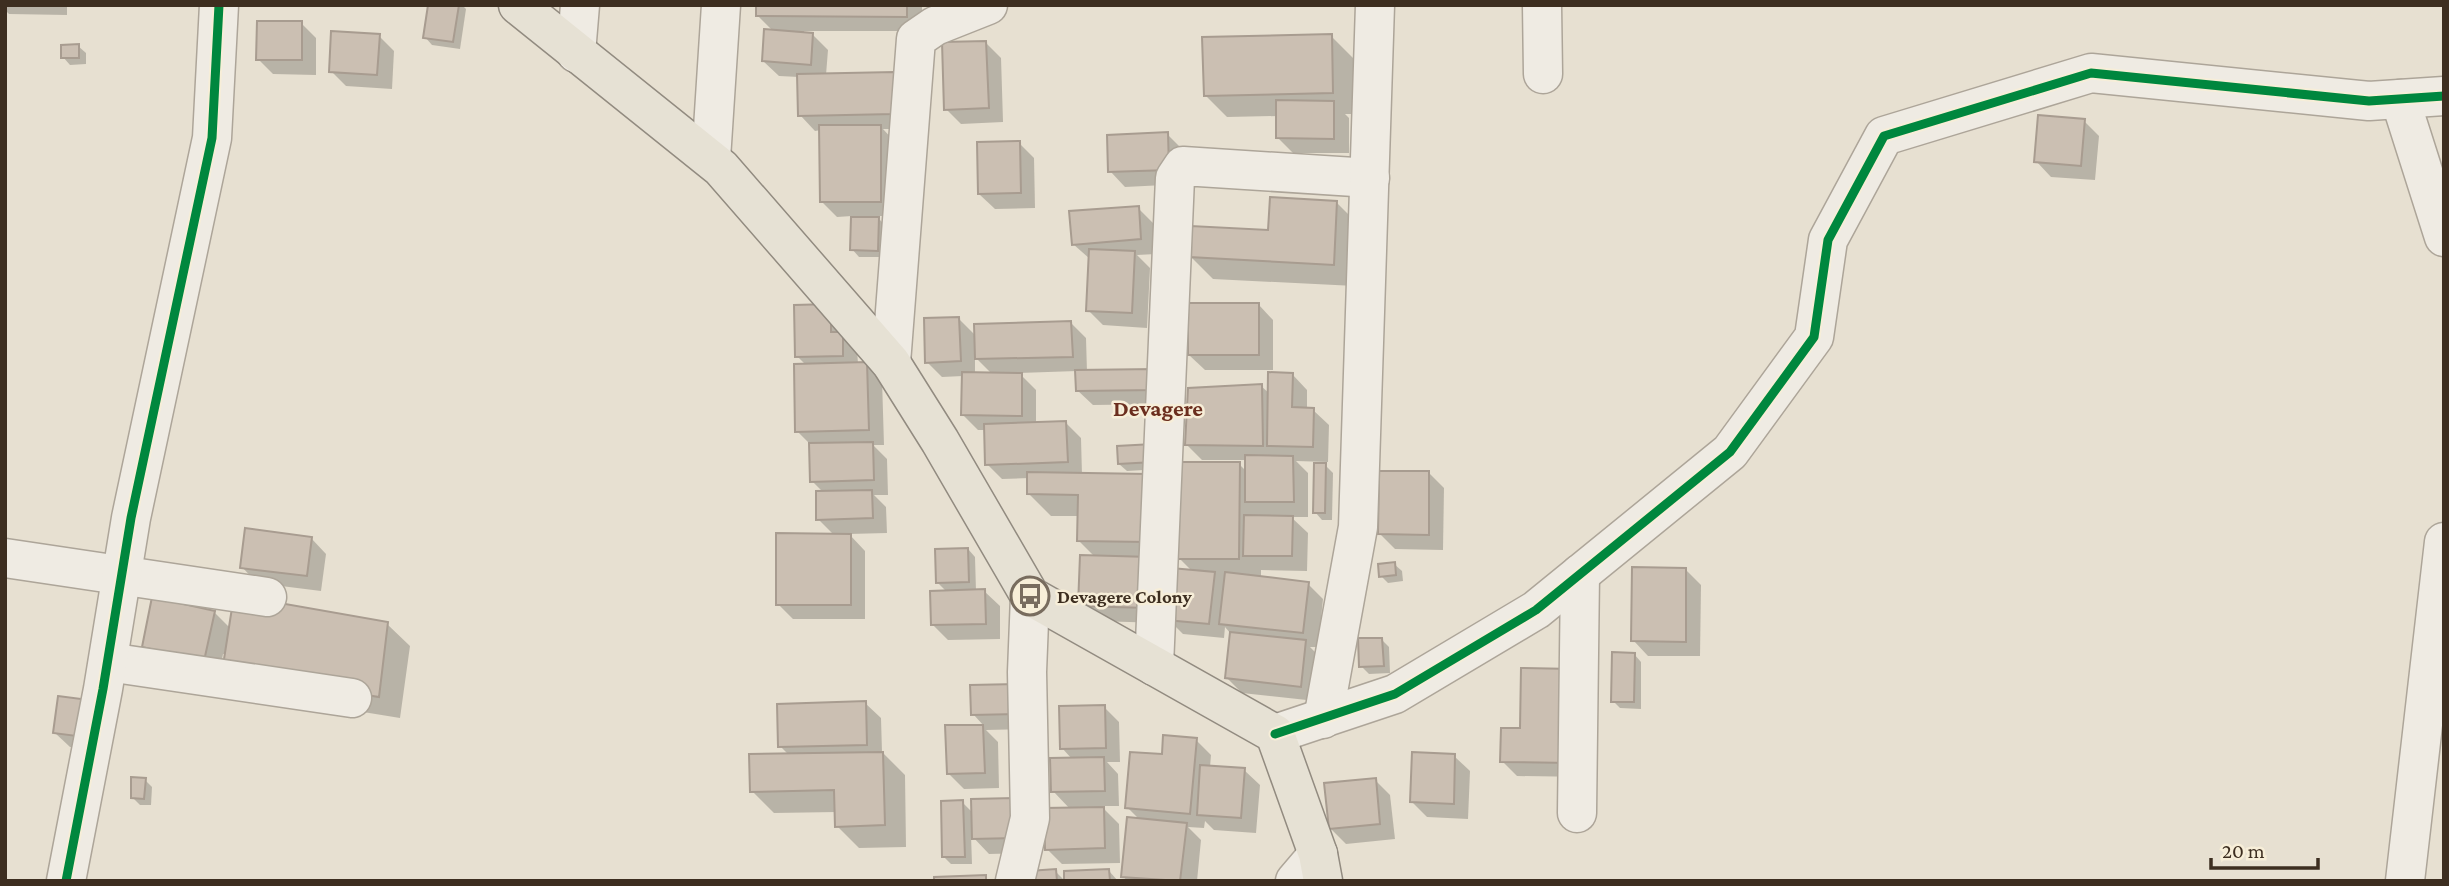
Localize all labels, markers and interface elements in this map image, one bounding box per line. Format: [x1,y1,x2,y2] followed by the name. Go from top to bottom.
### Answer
[1113,395,1203,421] district label: Devagere
[1009,575,1051,617] bus stop icon: Devagere Colony
[1057,586,1193,607] place label: Devagere Colony
[2211,826,2318,870] scale bar
[2222,839,2265,863] text: 20 m

